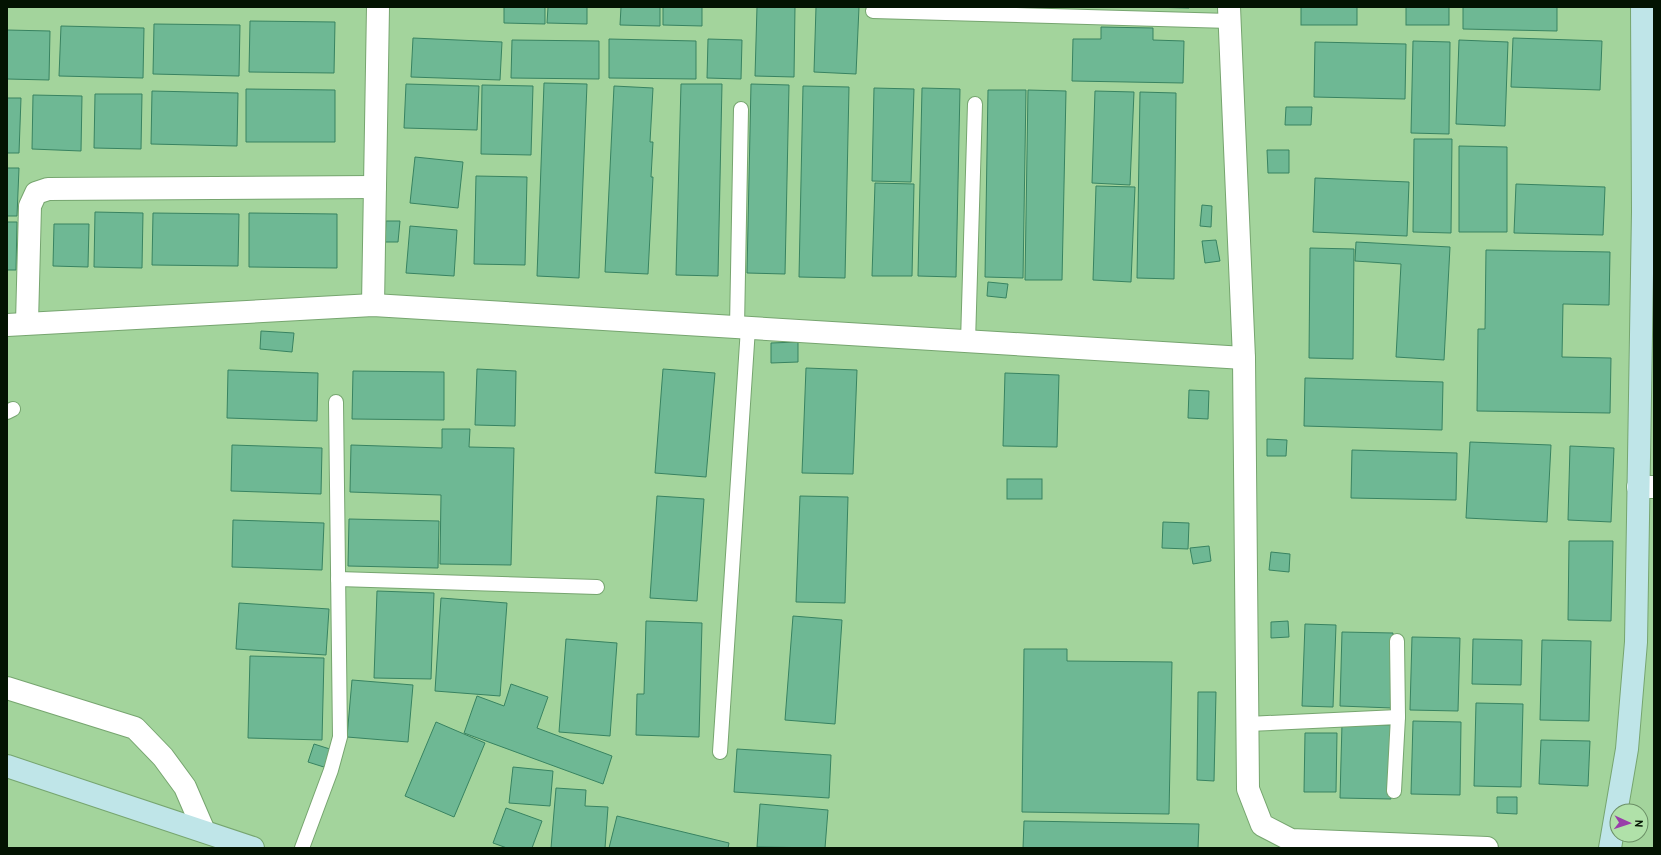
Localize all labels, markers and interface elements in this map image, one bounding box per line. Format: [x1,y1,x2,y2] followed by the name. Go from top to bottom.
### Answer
[1609,803,1649,843] north arrow
[1632,820,1646,828] text: N

